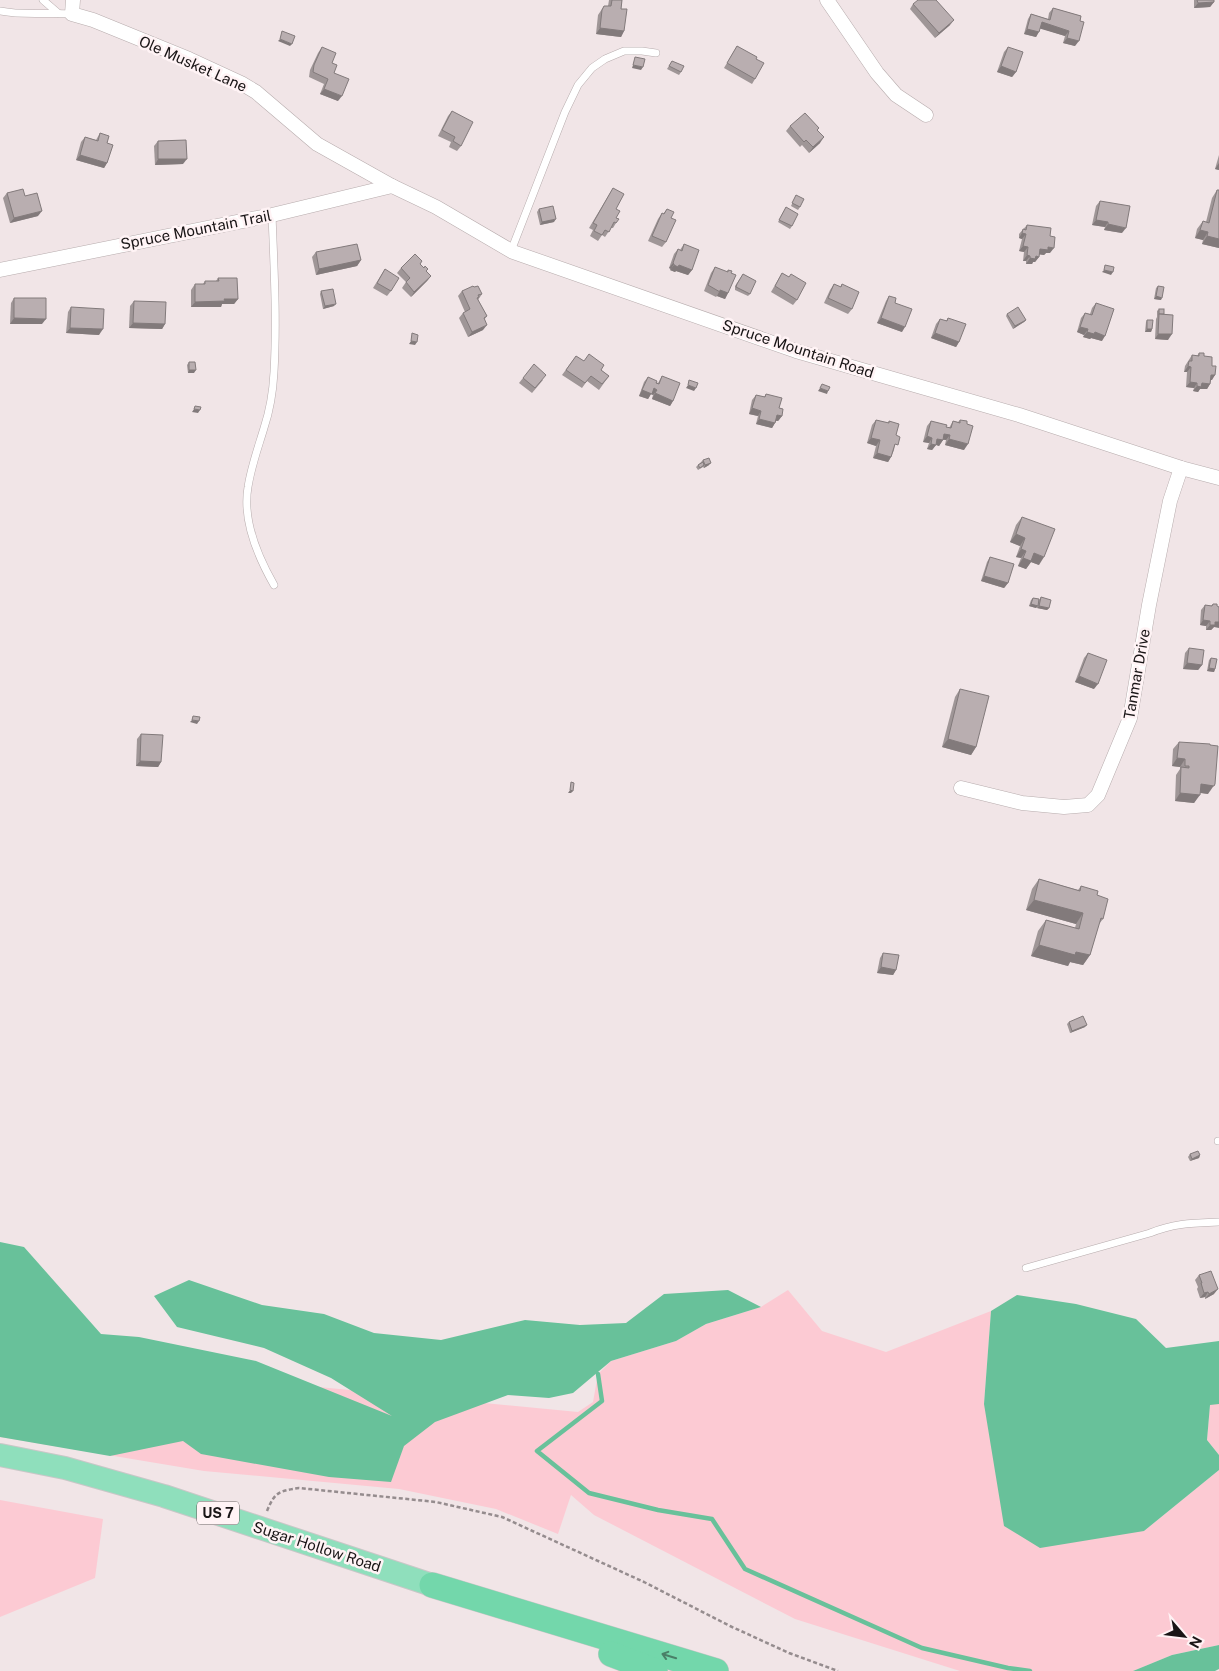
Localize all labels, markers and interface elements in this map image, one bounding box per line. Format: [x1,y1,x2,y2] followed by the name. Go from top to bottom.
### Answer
[137,32,250,95] street label: Ole Musket Lane
[119,207,273,252] street label: Spruce Mountain Trail
[720,316,876,381] street label: Spruce Mountain Road
[1120,627,1153,721] street label: Tanmar Drive
[197,1502,239,1525] road number: US 7
[251,1518,383,1575] street label: Sugar Hollow Road
[1159,1611,1209,1661] north arrow
[1186,1634,1205,1651] text: N
[662,1650,678,1660] one-way arrow

